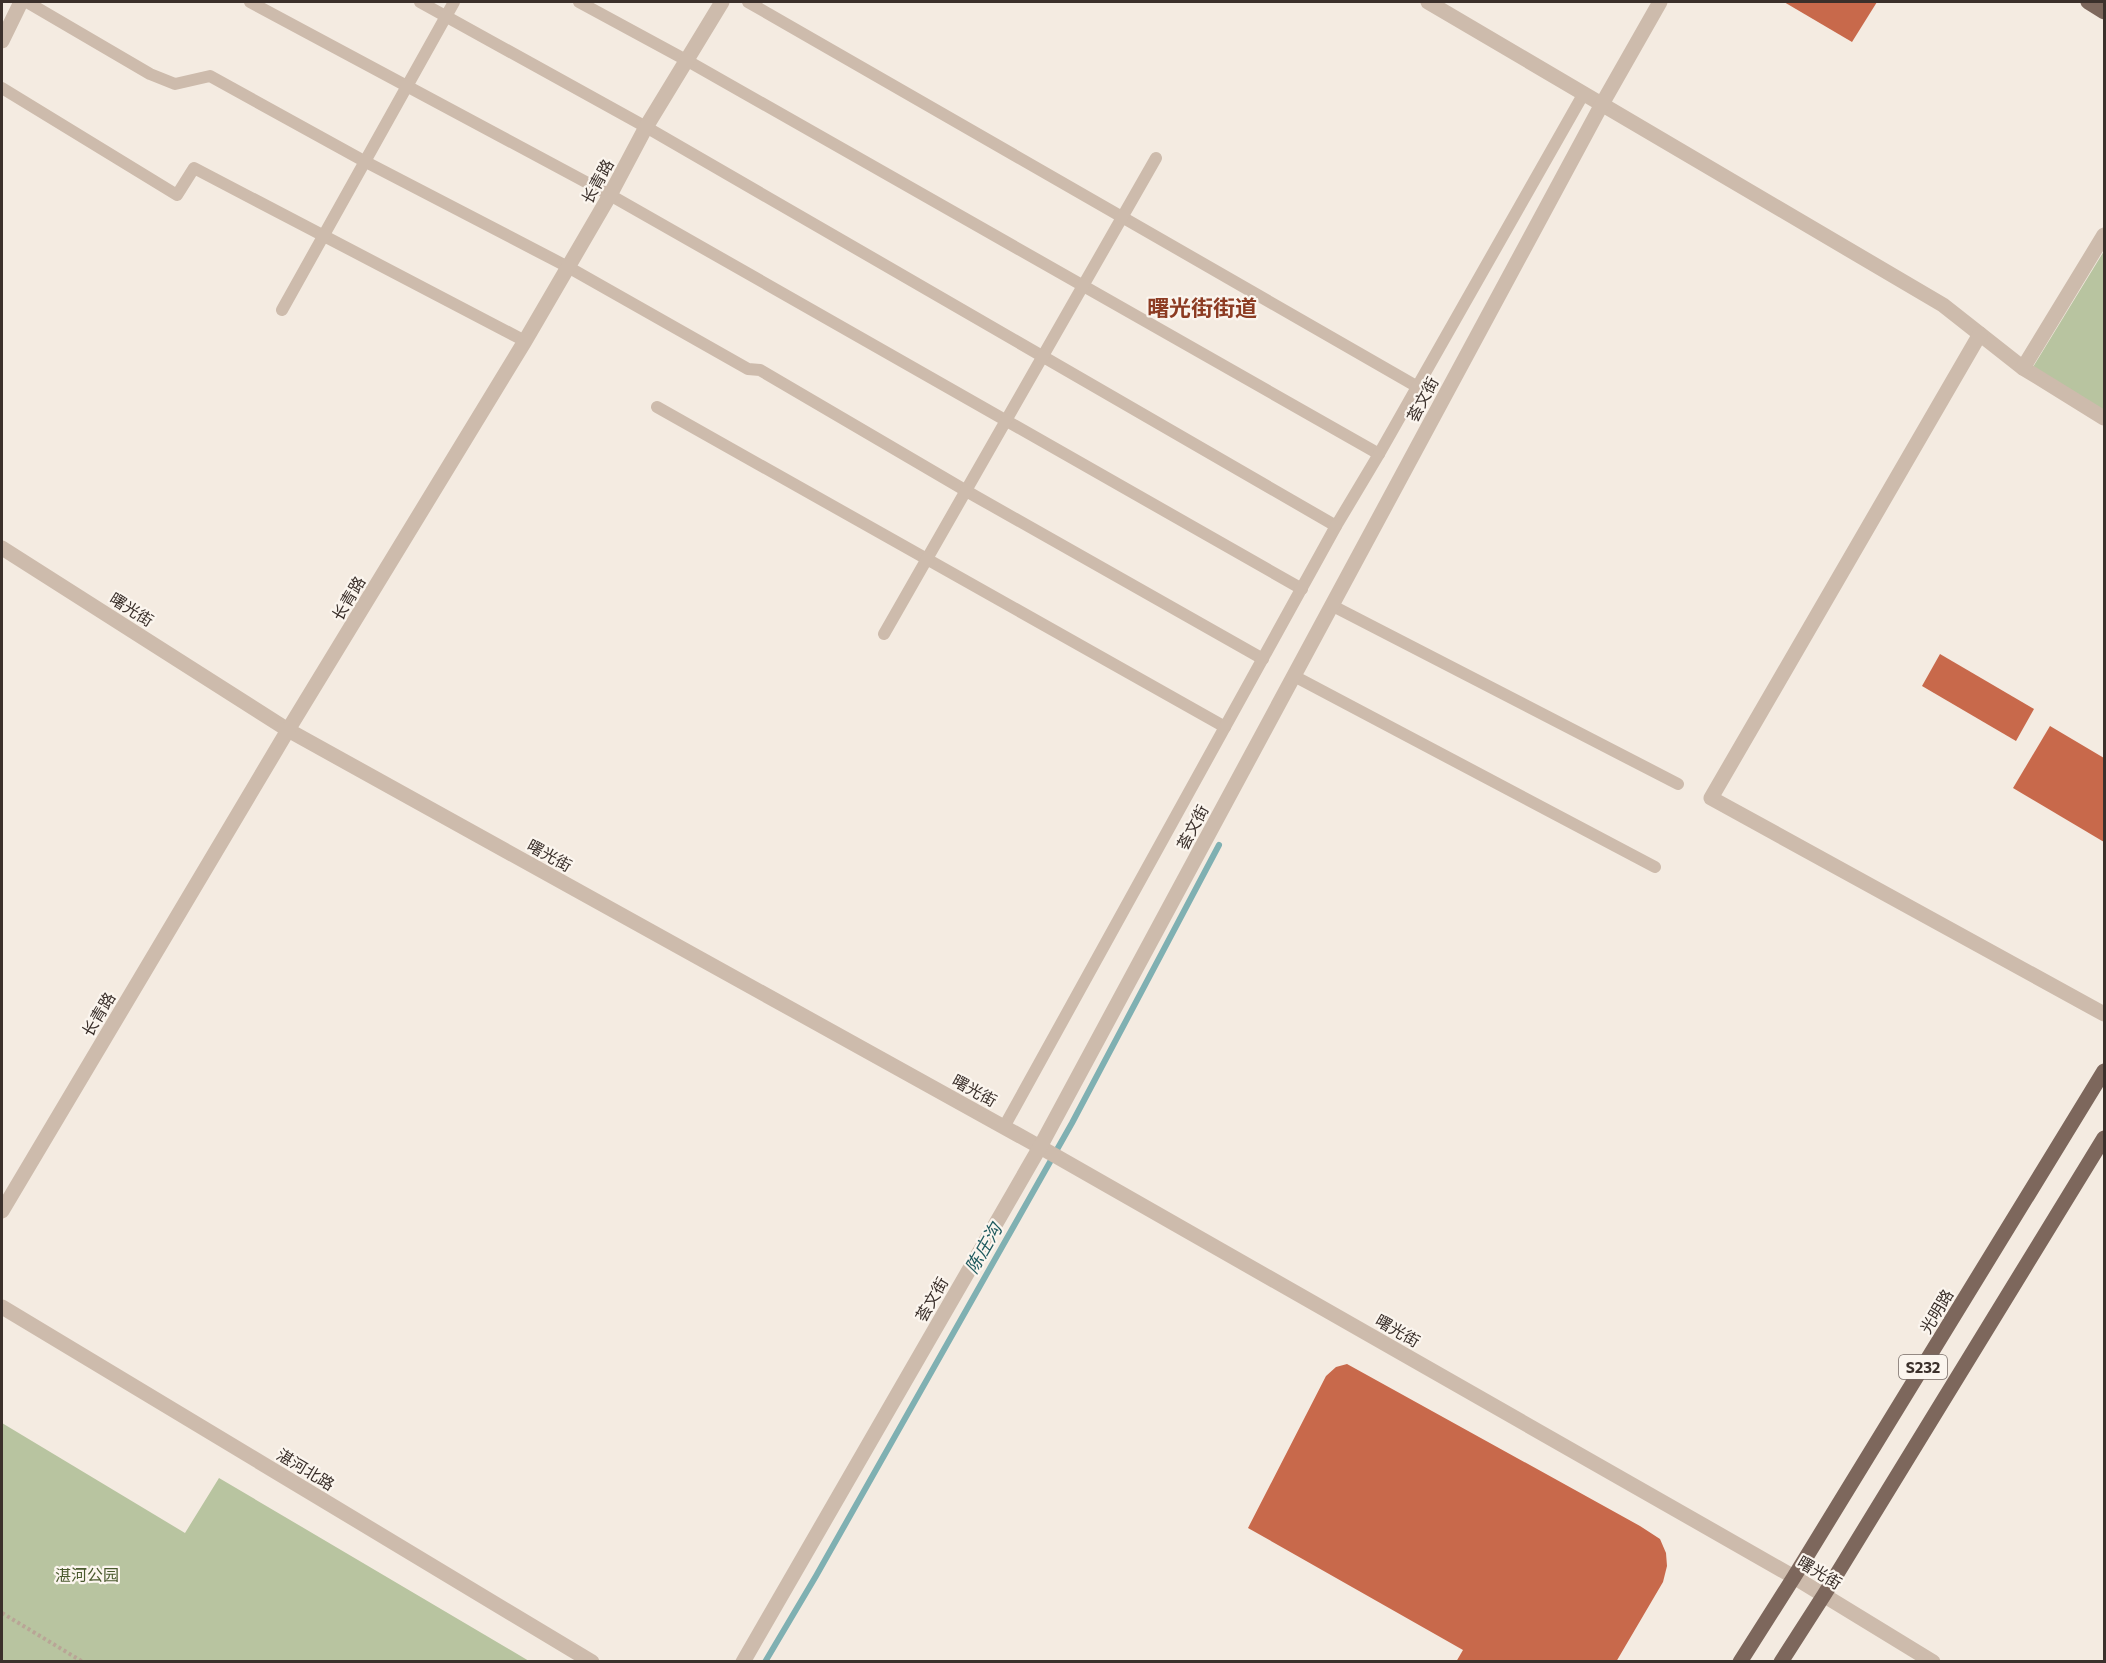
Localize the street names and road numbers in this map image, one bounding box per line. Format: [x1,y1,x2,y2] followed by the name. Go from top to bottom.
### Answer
[577,155,617,207] street label: 长青路
[1402,373,1442,425] street label: 荟文街
[327,573,369,623] street label: 长青路
[107,588,157,630] street label: 曙光街
[1172,801,1212,853] street label: 荟文街
[524,835,576,875] street label: 曙光街
[77,989,119,1039] street label: 长青路
[949,1070,1001,1110] street label: 曙光街
[911,1273,951,1325] street label: 荟文街
[1915,1286,1957,1336] street label: 光明路
[1372,1310,1424,1350] street label: 曙光街
[1899,1355,1947,1379] road number: S232
[274,1444,338,1494] street label: 湛河北路
[1795,1551,1845,1593] street label: 曙光街

